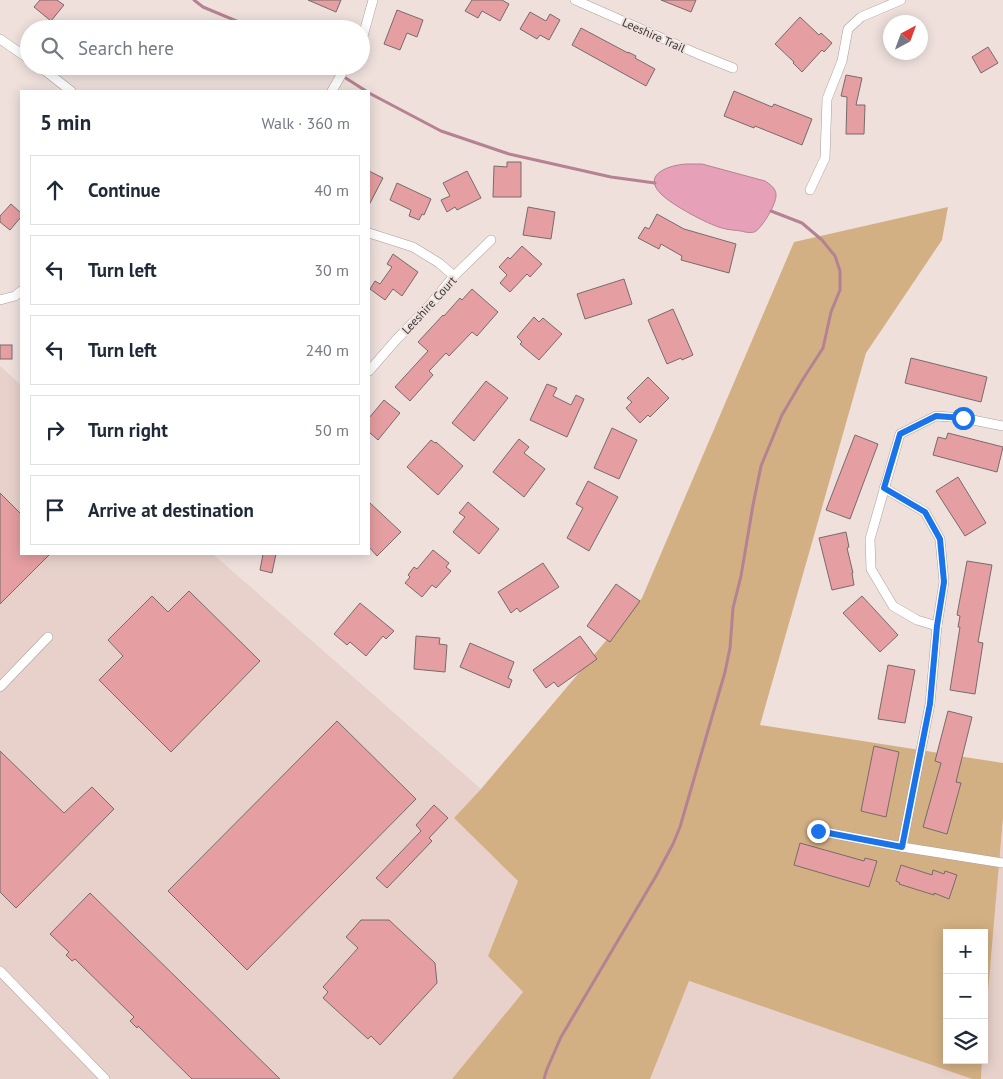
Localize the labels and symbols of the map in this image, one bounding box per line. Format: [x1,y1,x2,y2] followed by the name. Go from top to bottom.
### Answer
[620,14,688,56] street label: Leeshire Trail
[883,15,928,60] north arrow
[398,273,460,337] street label: Leeshire Court
[952,407,975,430] route start
[807,820,830,843] route end

